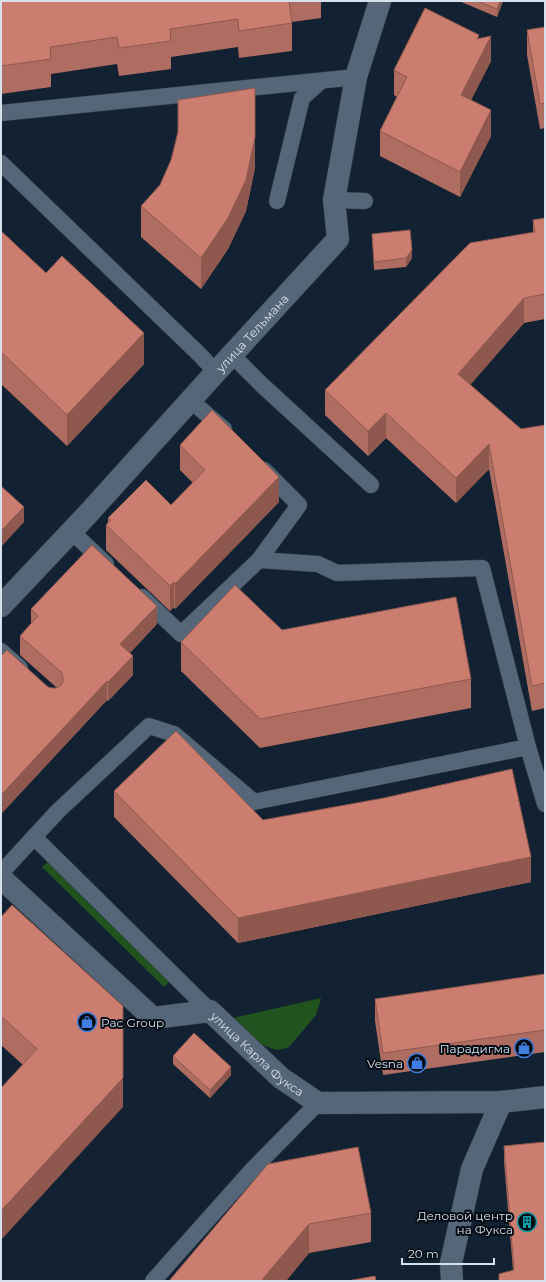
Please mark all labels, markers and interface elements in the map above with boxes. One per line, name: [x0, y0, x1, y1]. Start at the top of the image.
street label: улица Тельмана: [212, 291, 291, 376]
street label: улица Карла Фукса: [207, 1008, 307, 1099]
shop icon: Pac Group: [76, 1011, 98, 1033]
place label: Pac Group: [101, 1015, 164, 1030]
shop icon: Парадигма: [513, 1037, 535, 1059]
place label: Парадигма: [440, 1041, 510, 1056]
shop icon: Vesna: [406, 1052, 428, 1074]
place label: Vesna: [367, 1056, 403, 1071]
place label: Деловой центр на Фукса: [417, 1208, 513, 1237]
building icon: Деловой центр на Фукса: [516, 1211, 538, 1233]
scale bar: [402, 1240, 494, 1266]
text: 20 m: [408, 1246, 439, 1261]

